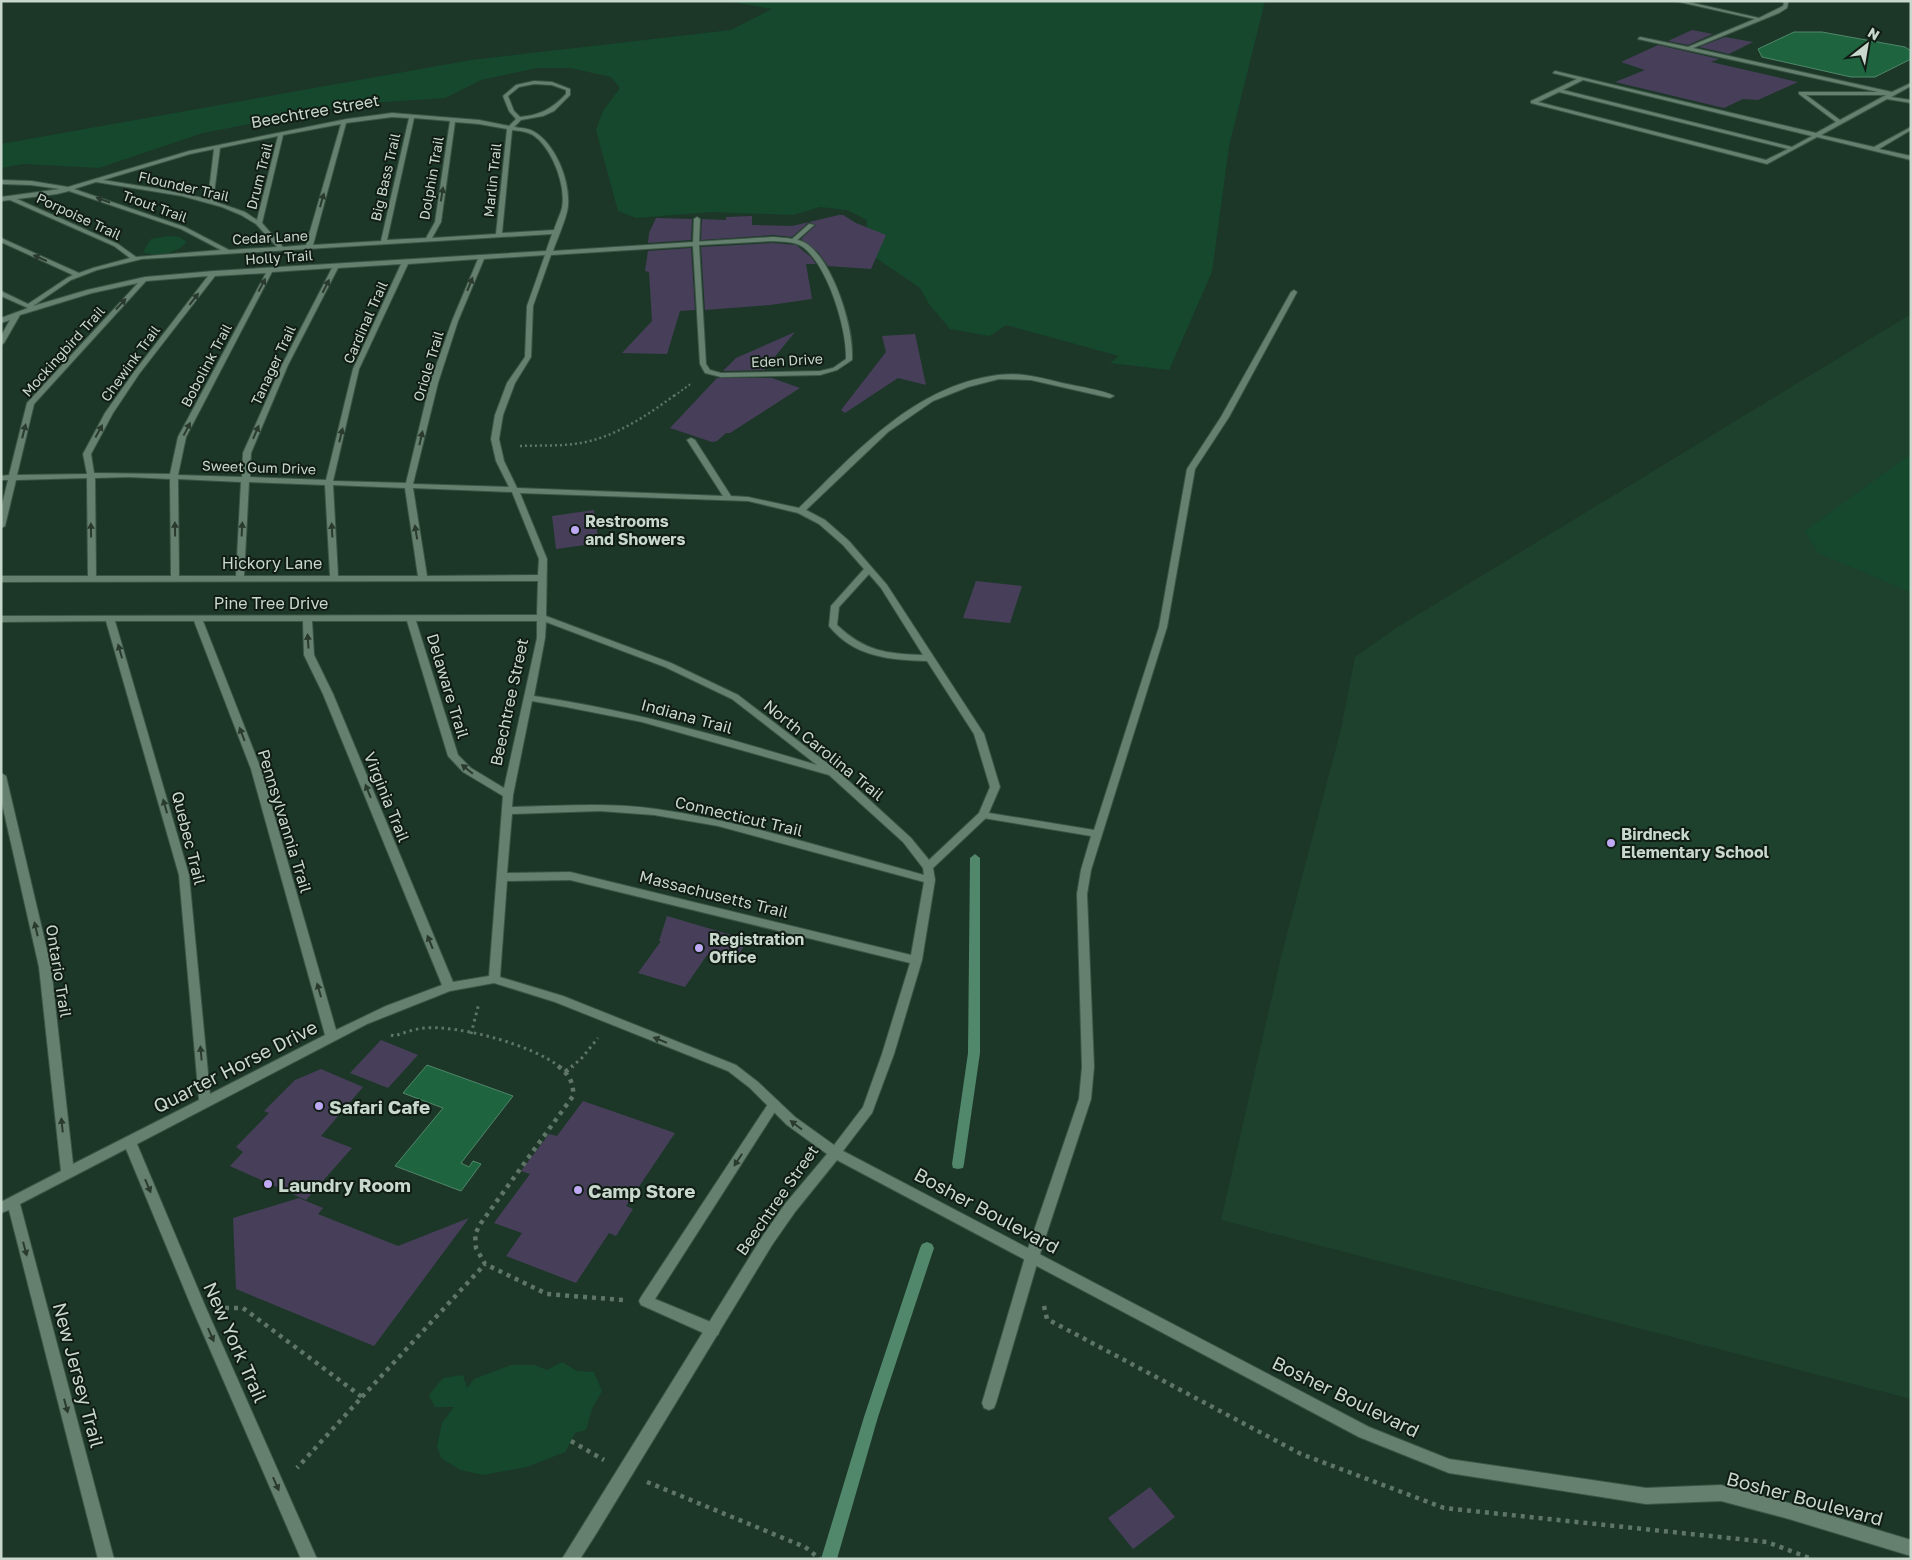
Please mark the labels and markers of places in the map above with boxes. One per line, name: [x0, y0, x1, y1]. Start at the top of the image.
place label: Restrooms and Showers: [585, 511, 686, 549]
marker: Restrooms and Showers: [569, 524, 581, 536]
place label: Birdneck Elementary School: [1621, 824, 1770, 862]
marker: Birdneck Elementary School: [1605, 837, 1617, 849]
place label: Registration Office: [709, 929, 804, 967]
marker: Registration Office: [693, 942, 705, 954]
place label: Safari Cafe: [329, 1095, 430, 1118]
marker: Safari Cafe: [313, 1100, 325, 1112]
place label: Laundry Room: [278, 1173, 411, 1196]
marker: Laundry Room: [262, 1178, 274, 1190]
place label: Camp Store: [588, 1179, 695, 1202]
marker: Camp Store: [572, 1184, 584, 1196]

